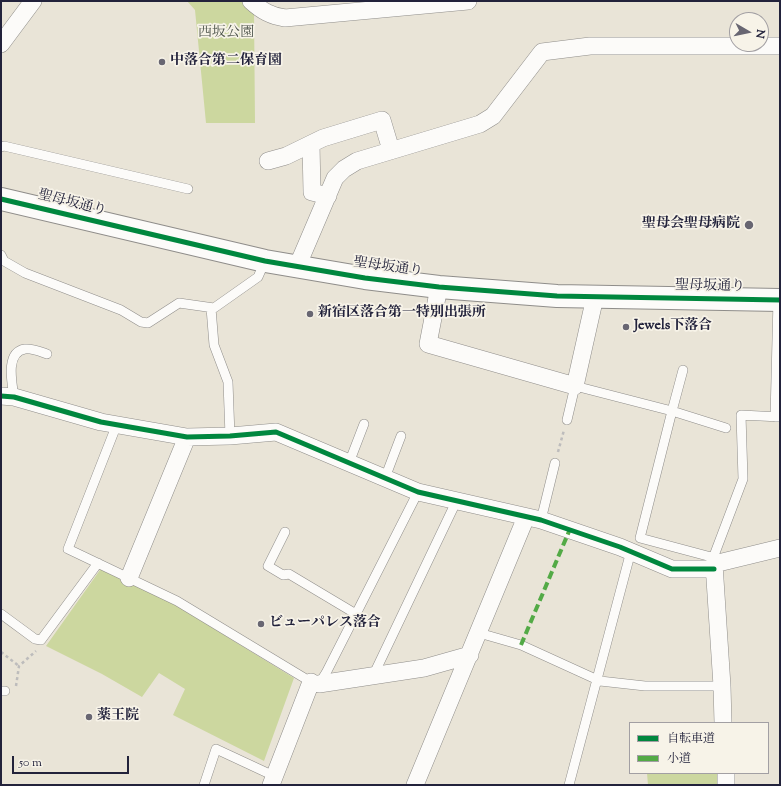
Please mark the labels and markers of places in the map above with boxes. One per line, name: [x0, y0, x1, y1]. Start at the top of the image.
place label: 中落合第二保育園: [170, 54, 282, 70]
marker: 中落合第二保育園: [157, 57, 167, 67]
place label: 聖母会聖母病院: [642, 217, 740, 233]
marker: 聖母会聖母病院: [743, 219, 755, 231]
place label: 新宿区落合第一特別出張所: [318, 306, 486, 322]
marker: 新宿区落合第一特別出張所: [305, 309, 315, 319]
place label: Jewels下落合: [634, 319, 712, 335]
marker: Jewels下落合: [621, 322, 631, 332]
place label: ビューパレス落合: [269, 616, 381, 632]
marker: ビューパレス落合: [256, 619, 266, 629]
place label: 薬王院: [97, 709, 139, 725]
marker: 薬王院: [84, 712, 94, 722]

